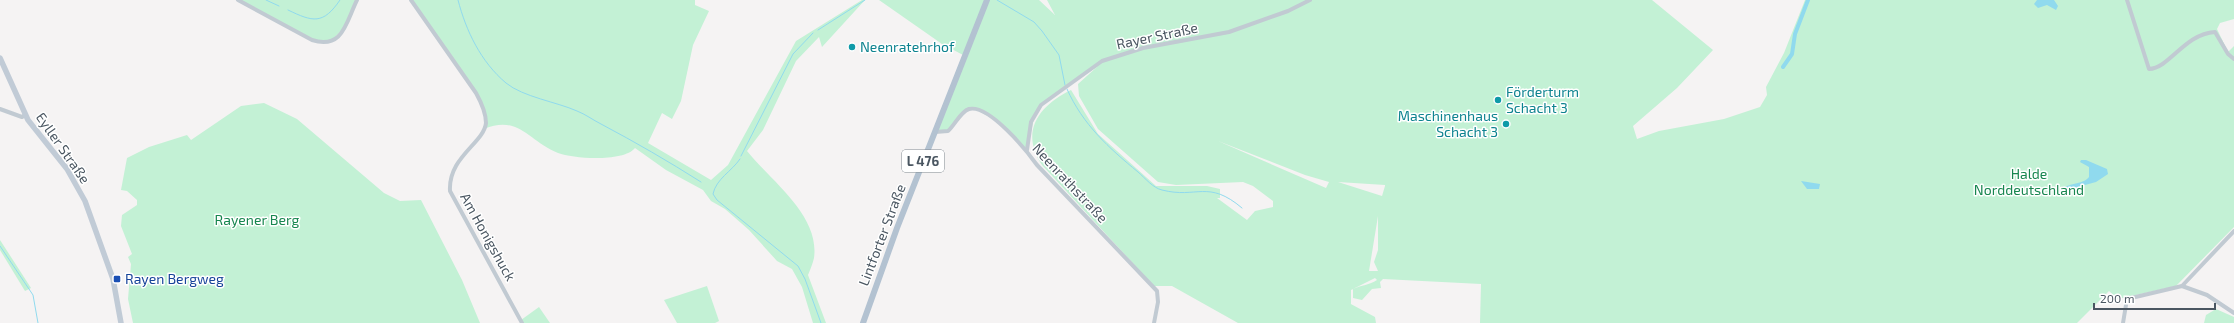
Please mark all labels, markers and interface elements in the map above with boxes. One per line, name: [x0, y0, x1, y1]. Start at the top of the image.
street label: Rayer Straße: [1115, 19, 1199, 52]
place label: Neenratehrhof: [860, 38, 955, 55]
marker: Neenratehrhof: [847, 42, 857, 52]
place label: Förderturm Schacht 3: [1506, 83, 1579, 116]
marker: Förderturm Schacht 3: [1493, 95, 1503, 105]
place label: Maschinenhaus Schacht 3: [1398, 107, 1498, 140]
street label: Eyller Straße: [33, 109, 94, 187]
marker: Maschinenhaus Schacht 3: [1501, 119, 1511, 129]
street label: Neenrathstraße: [1029, 139, 1112, 226]
road number: L 476: [902, 150, 944, 172]
park label: Halde Norddeutschland: [1974, 165, 2084, 198]
street label: Lintforter Straße: [854, 182, 909, 288]
street label: Am Honigshuck: [457, 190, 520, 284]
park label: Rayener Berg: [215, 211, 300, 228]
place label: Rayen Bergweg: [125, 270, 224, 287]
marker: Rayen Bergweg: [112, 274, 122, 284]
scale bar: [2094, 285, 2215, 311]
text: 200 m: [2100, 291, 2134, 305]

